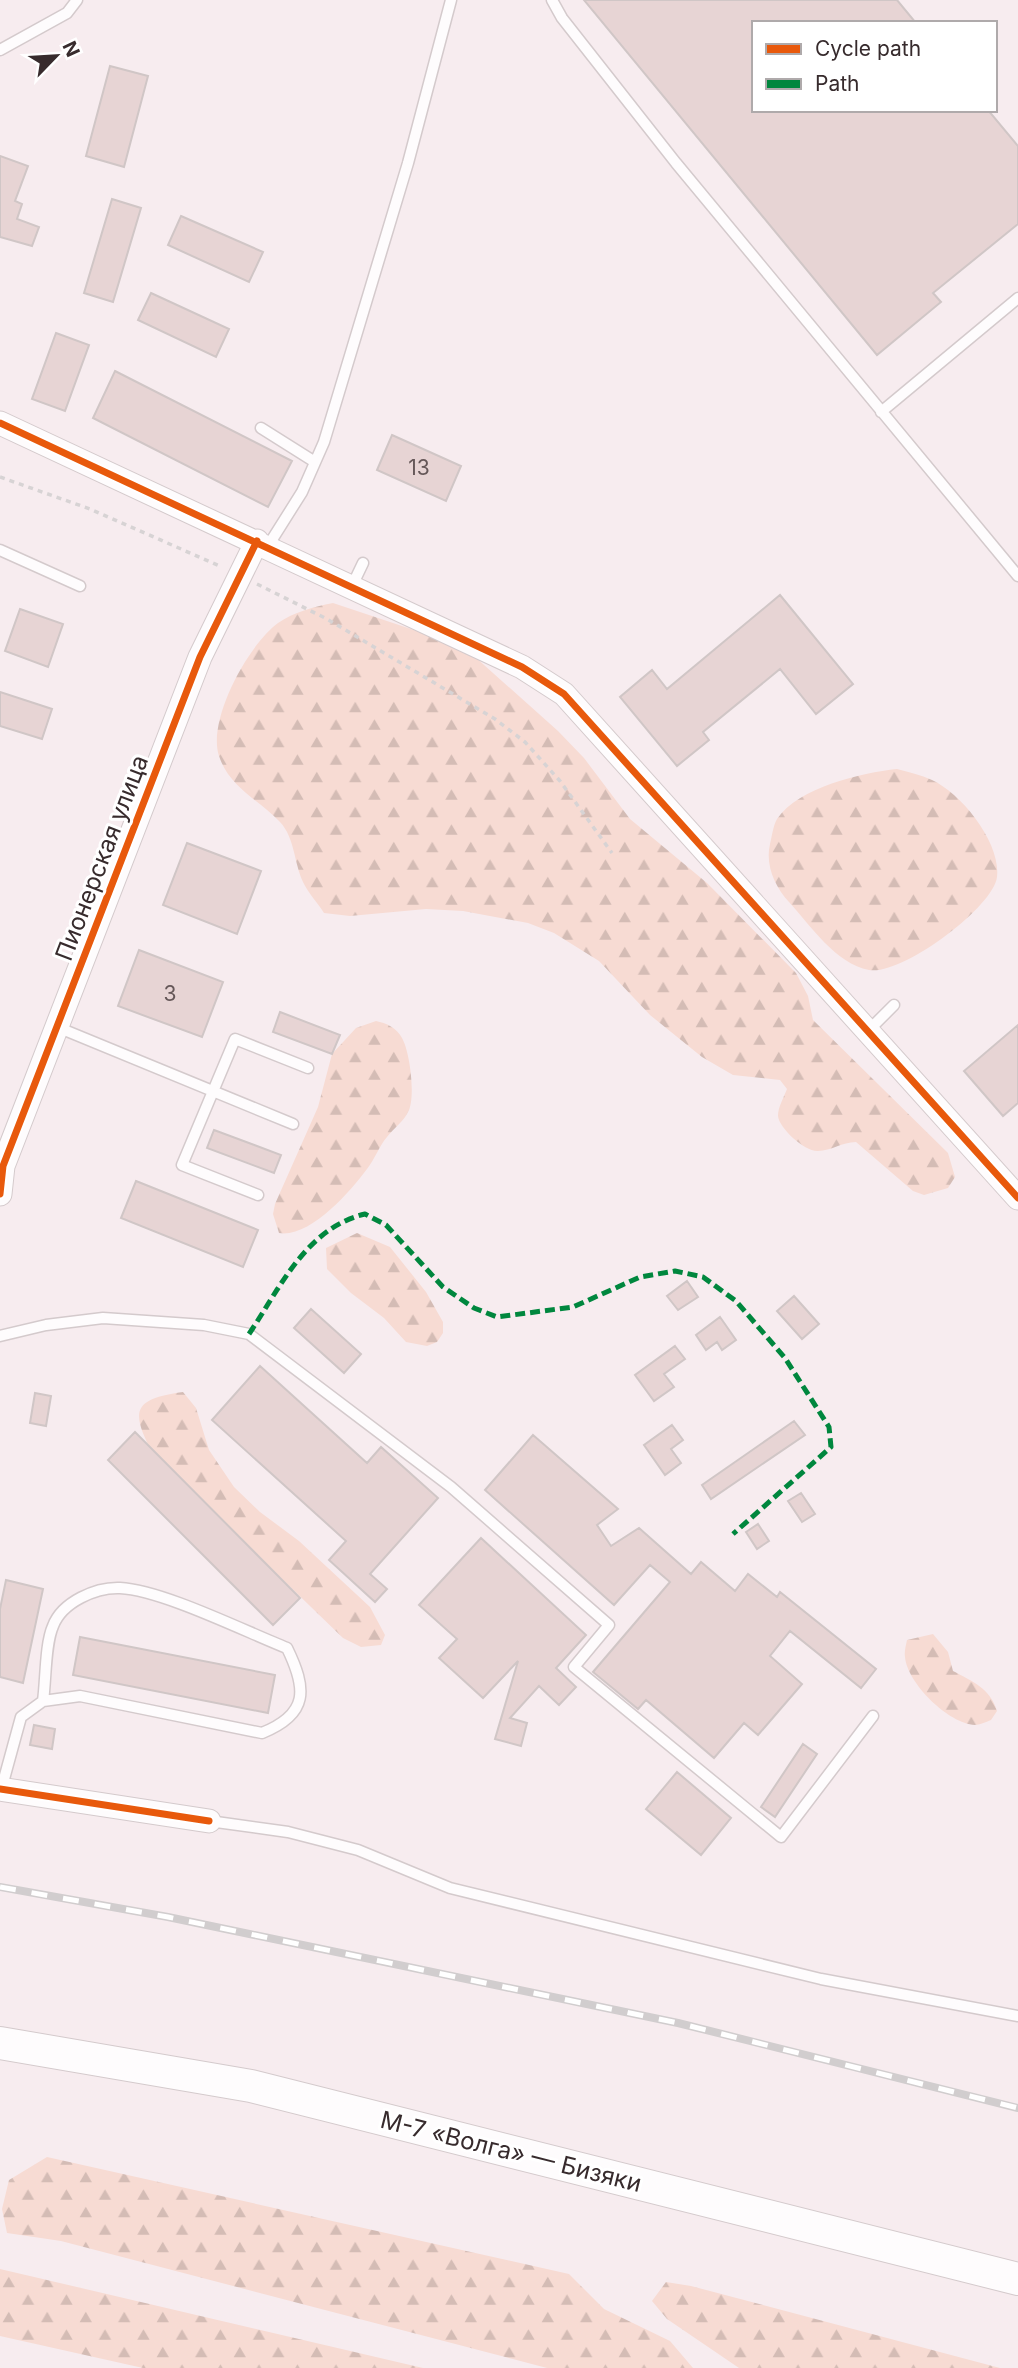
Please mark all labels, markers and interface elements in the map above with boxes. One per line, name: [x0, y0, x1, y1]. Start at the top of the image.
north arrow: [21, 21, 91, 91]
legend: [752, 21, 997, 112]
text: Cycle path: [815, 36, 921, 61]
text: N: [57, 38, 84, 60]
text: Path: [815, 71, 860, 96]
house number: 13: [408, 455, 430, 480]
street label: Пионерская улица: [49, 751, 154, 965]
house number: 3: [164, 981, 176, 1006]
street label: М-7 «Волга» — Бизяки: [378, 2105, 645, 2198]

